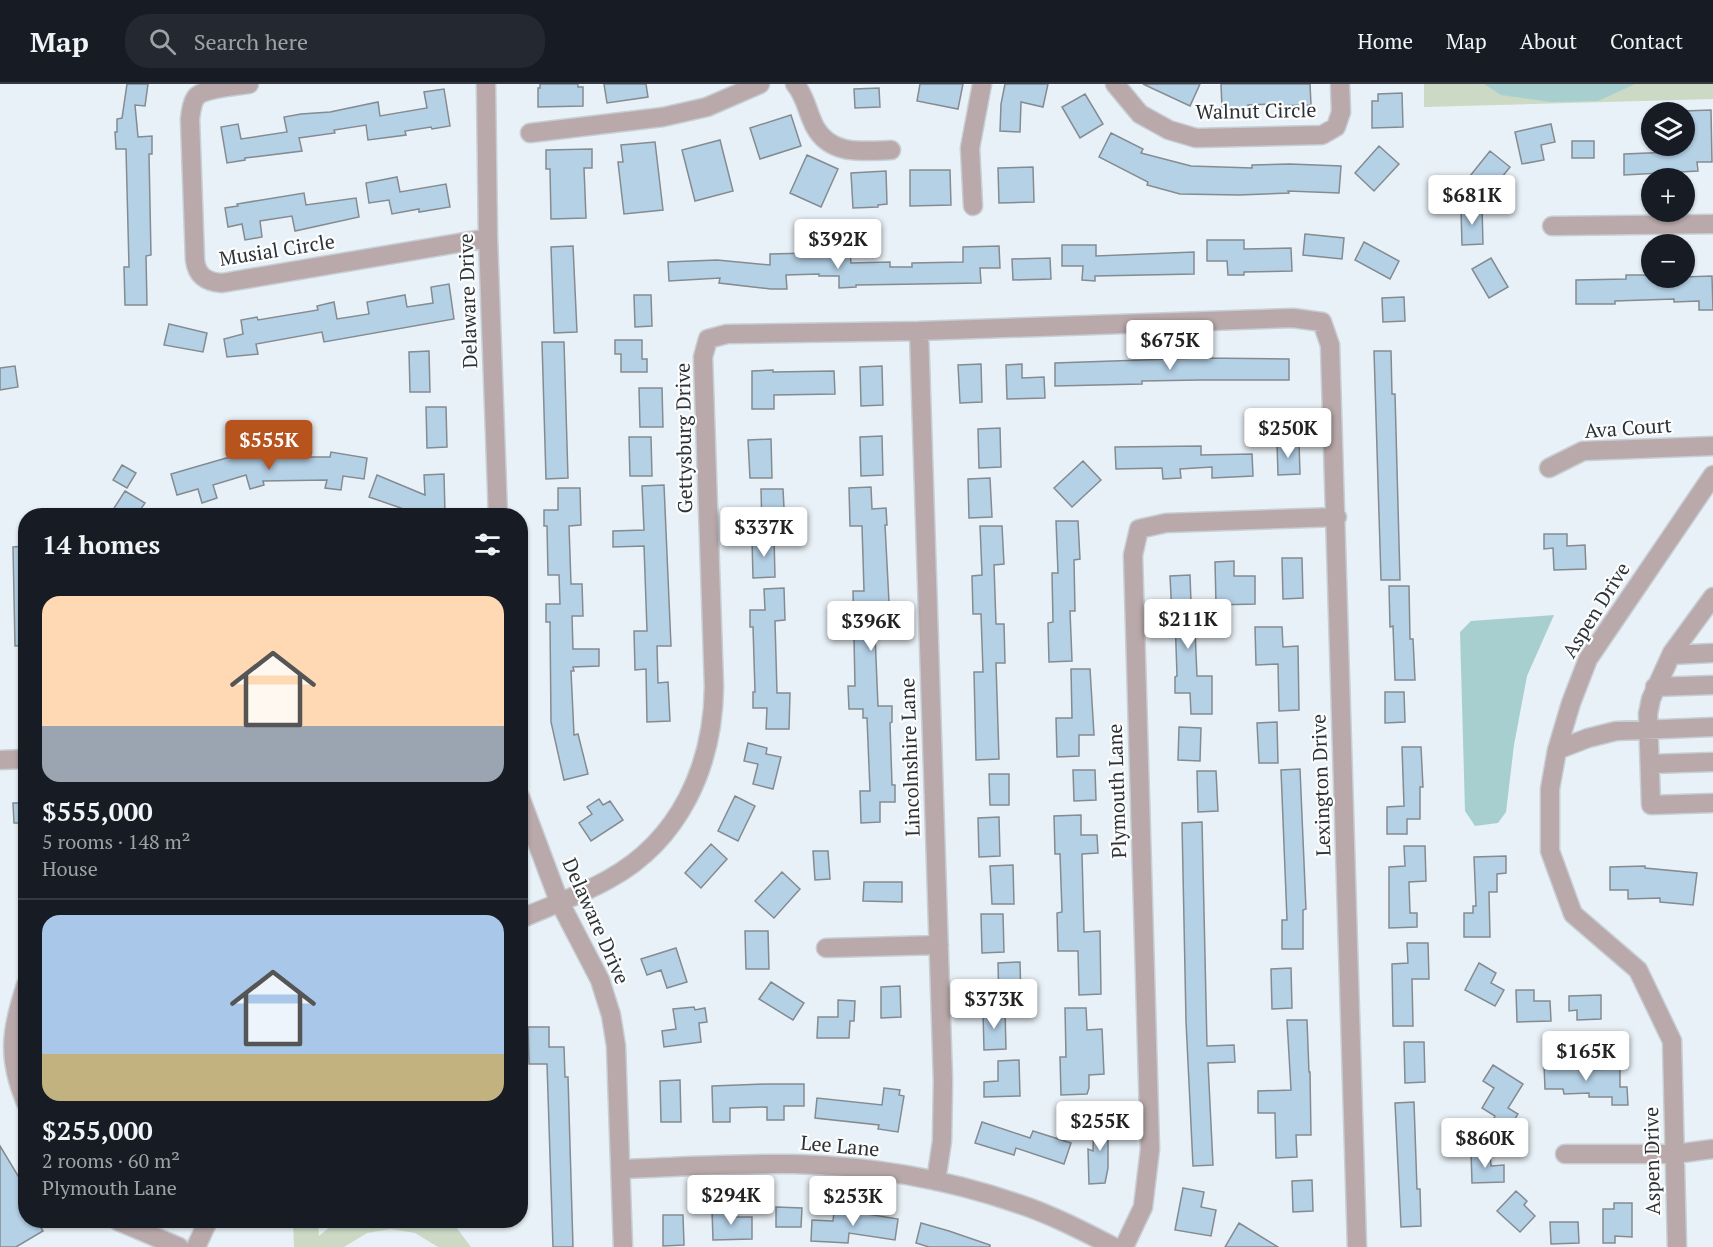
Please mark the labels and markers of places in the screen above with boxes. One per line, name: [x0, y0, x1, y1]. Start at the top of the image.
pin: $681K: [1430, 175, 1514, 226]
pin: $392K: [796, 219, 880, 270]
pin: $675K: [1128, 320, 1212, 371]
pin: $250K: [1246, 408, 1330, 459]
pin: $555K: [227, 420, 311, 471]
pin: $337K: [722, 507, 806, 558]
pin: $211K: [1146, 599, 1230, 650]
pin: $396K: [829, 601, 913, 652]
pin: $373K: [952, 979, 1036, 1030]
pin: $165K: [1544, 1031, 1628, 1082]
pin: $255K: [1058, 1101, 1142, 1152]
pin: $860K: [1443, 1118, 1527, 1169]
pin: $294K: [689, 1175, 773, 1226]
pin: $253K: [811, 1176, 895, 1227]

